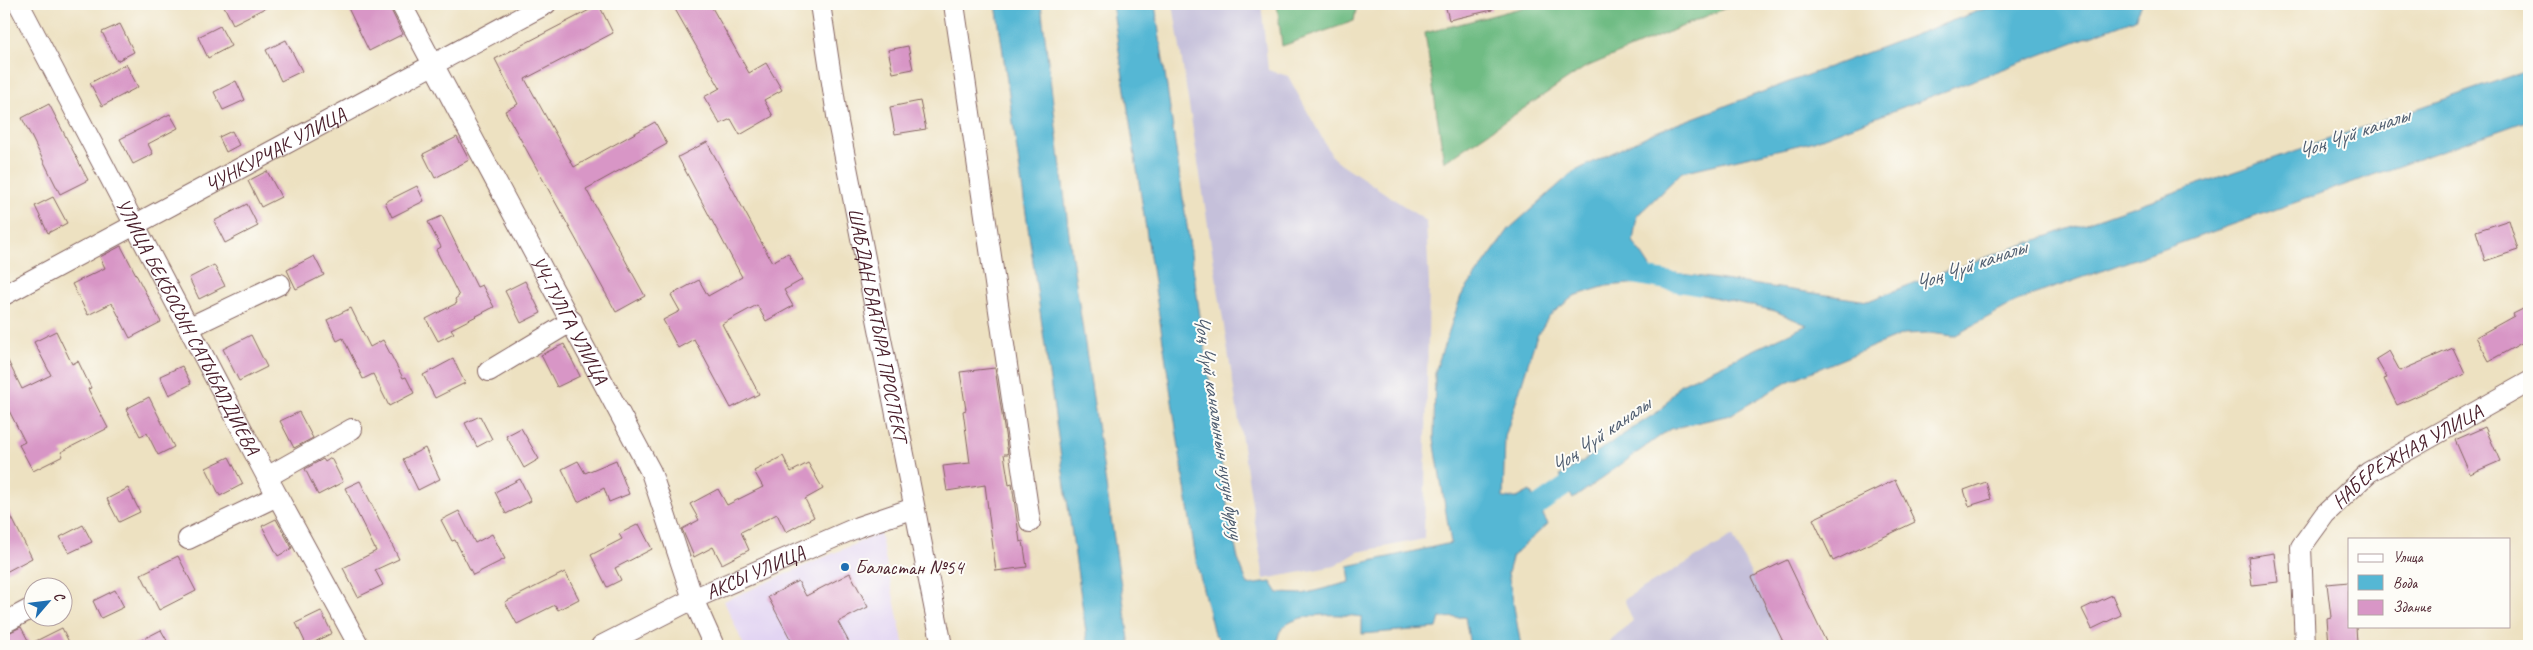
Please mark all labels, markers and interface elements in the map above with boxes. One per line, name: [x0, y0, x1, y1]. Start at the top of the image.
street label: ЧУНКУРЧАК УЛИЦА: [201, 101, 351, 198]
water label: Чоң Чүй каналы: [2294, 101, 2416, 164]
street label: УЛИЦА БЕКБОСЫН САТЫБАЛДИЕВА: [110, 194, 265, 460]
street label: ШАБДАН БААТЫРА ПРОСПЕКТ: [842, 206, 914, 447]
water label: Чоң Чүй каналы: [1911, 233, 2033, 296]
street label: УЧ-ТУЛГА УЛИЦА: [525, 252, 614, 389]
water label: Чоң Чүй каналынын нугун буруу: [1188, 312, 1250, 543]
water label: Чоң Чүй каналы: [1545, 389, 1658, 479]
street label: НАБЕРЕЖНАЯ УЛИЦА: [2327, 398, 2488, 514]
legend: [2348, 538, 2510, 628]
street label: АКСЫ УЛИЦА: [702, 539, 809, 605]
text: Улица: [2393, 548, 2424, 567]
place label: Баластан №54: [855, 555, 966, 580]
marker: Баластан №54: [839, 561, 851, 573]
text: Вода: [2393, 574, 2418, 593]
north arrow: [22, 578, 72, 628]
text: С: [50, 589, 69, 605]
text: Здание: [2393, 598, 2432, 617]

